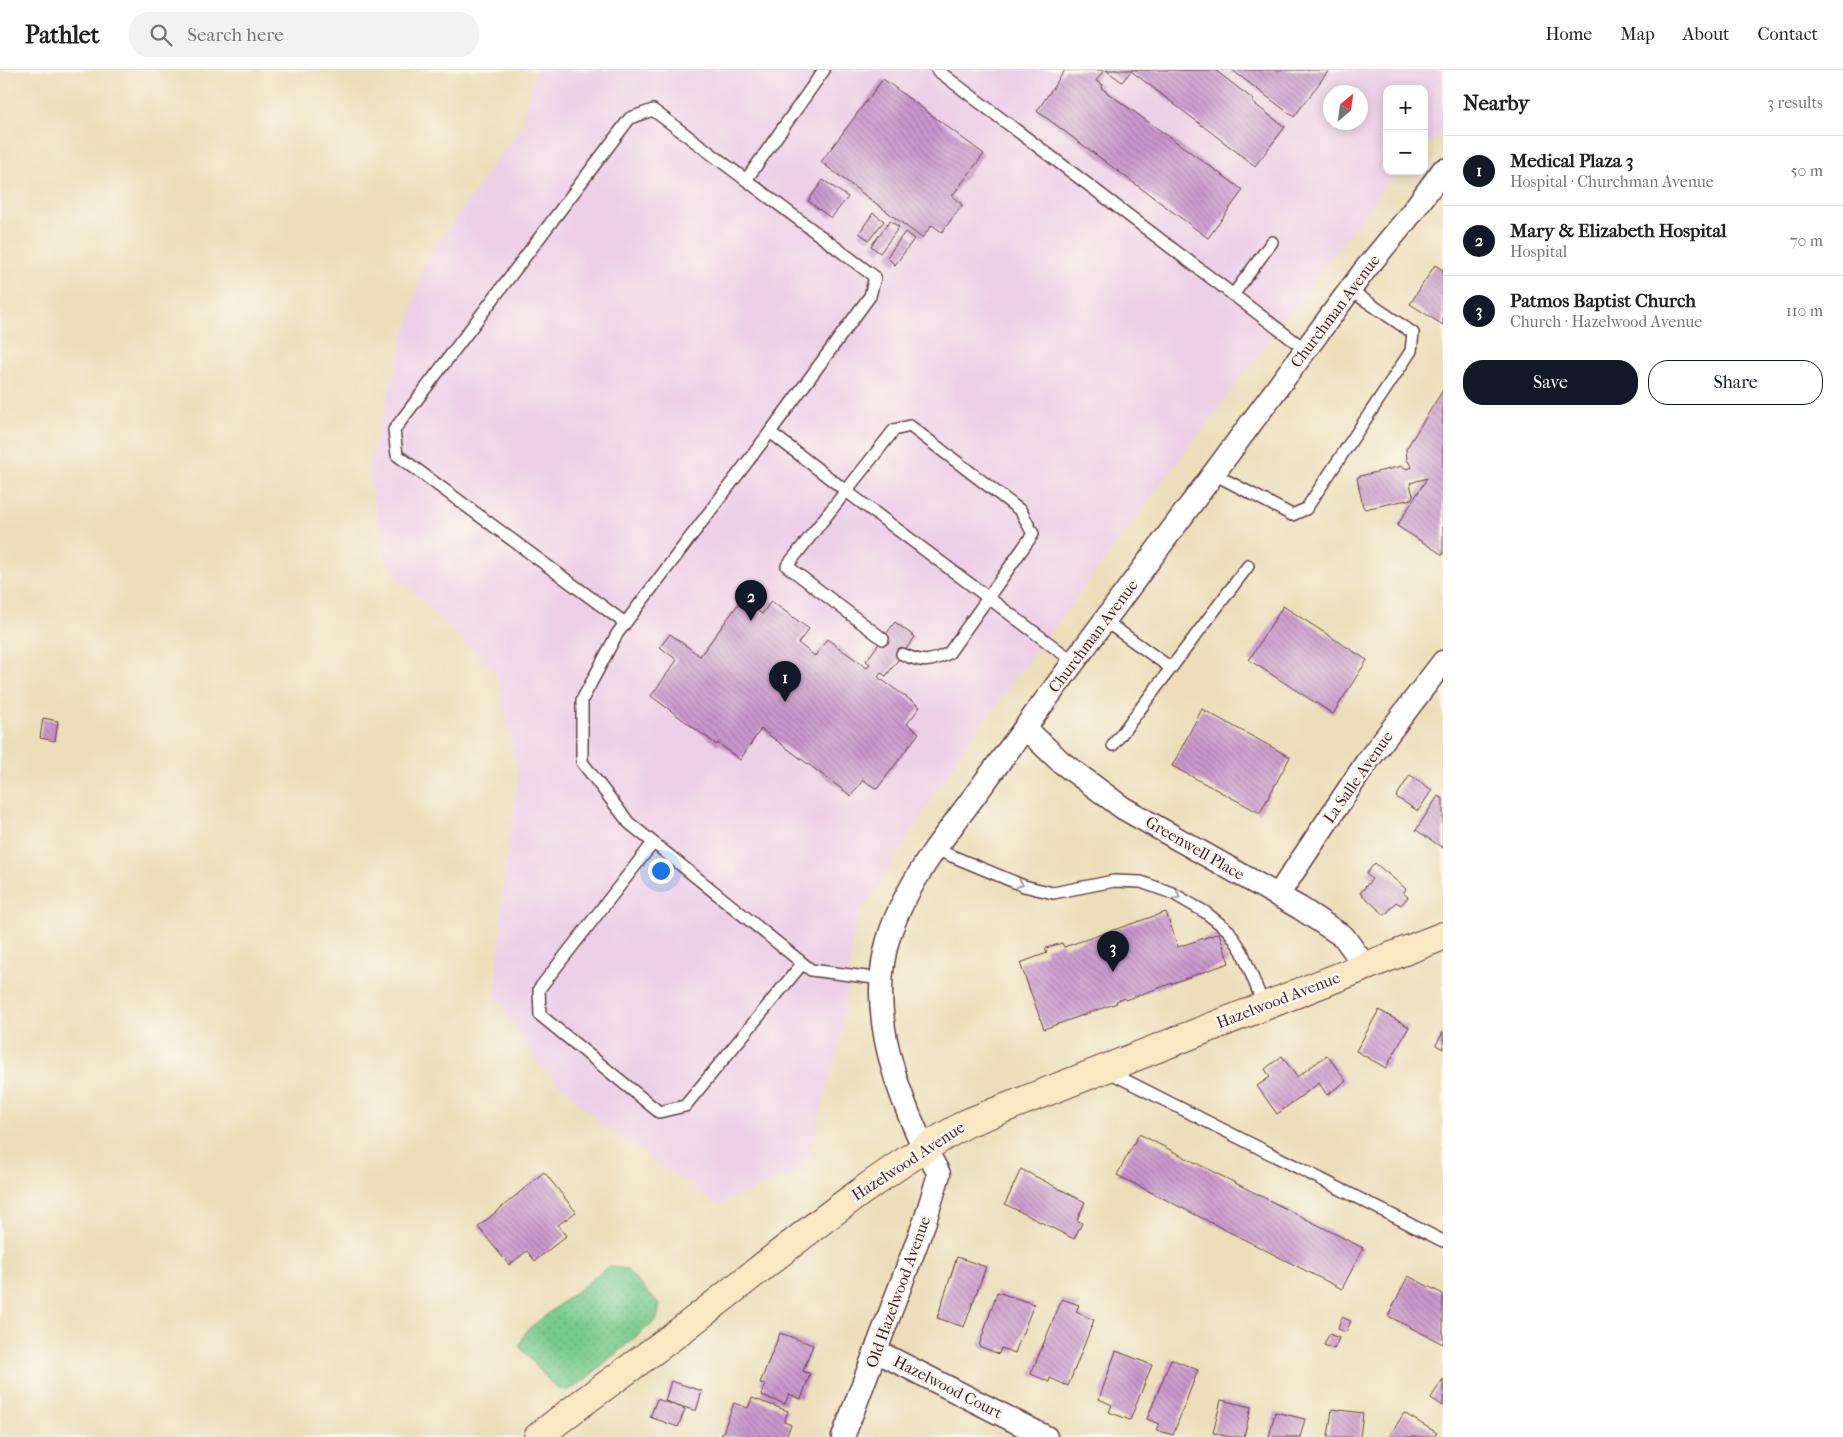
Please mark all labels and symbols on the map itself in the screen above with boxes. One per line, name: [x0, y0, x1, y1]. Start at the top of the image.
north arrow: [1323, 85, 1368, 130]
street label: Churchman Avenue: [1286, 251, 1384, 371]
street label: Churchman Avenue: [1044, 576, 1142, 696]
pin: 2: [735, 580, 767, 621]
pin: 1: [769, 661, 801, 702]
street label: La Salle Avenue: [1319, 727, 1397, 827]
street label: Greenwell Place: [1142, 812, 1248, 884]
your location: [648, 858, 674, 884]
one-way arrow: [1015, 878, 1024, 888]
one-way arrow: [1172, 890, 1181, 900]
pin: 3: [1097, 931, 1129, 972]
street label: Hazelwood Avenue: [1214, 968, 1343, 1032]
street label: Hazelwood Avenue: [848, 1117, 968, 1205]
street label: Old Hazelwood Avenue: [862, 1214, 934, 1370]
street label: Hazelwood Court: [890, 1351, 1006, 1423]

